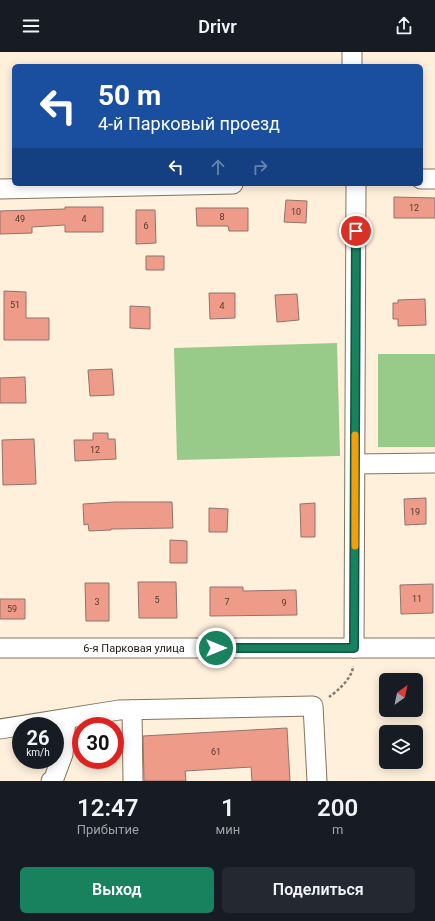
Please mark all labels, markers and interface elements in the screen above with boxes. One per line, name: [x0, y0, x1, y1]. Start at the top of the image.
icon: menu: [20, 15, 42, 37]
icon: share: [393, 15, 415, 37]
text: Drivr: [198, 16, 237, 37]
text: 50 m: [98, 79, 161, 112]
icon: left: [32, 80, 84, 132]
text: 4-й Парковый проезд: [98, 113, 280, 134]
icon: left: [165, 156, 187, 178]
icon: ahead: [207, 156, 229, 178]
icon: right: [249, 156, 271, 178]
house number: 12: [409, 203, 419, 213]
house number: 10: [291, 207, 301, 217]
house number: 8: [219, 212, 225, 222]
house number: 49: [15, 214, 25, 224]
house number: 4: [81, 214, 87, 224]
pin: [339, 214, 373, 248]
icon: arrive: [345, 220, 367, 242]
house number: 6: [143, 221, 149, 231]
house number: 51: [10, 300, 20, 310]
house number: 4: [219, 301, 225, 311]
house number: 12: [90, 445, 100, 455]
house number: 19: [410, 507, 420, 517]
house number: 11: [412, 594, 422, 604]
house number: 5: [154, 595, 160, 605]
house number: 3: [94, 597, 100, 607]
house number: 7: [224, 597, 230, 607]
house number: 9: [281, 598, 287, 608]
house number: 59: [7, 604, 17, 614]
position arrow: [195, 627, 237, 669]
street label: 6-я Парковая улица: [83, 642, 185, 655]
north arrow: [379, 673, 423, 717]
map controls: [379, 673, 423, 769]
speed limit sign: 30: [72, 717, 124, 769]
button: layers: [379, 725, 423, 769]
text: 26: [27, 726, 49, 750]
text: km/h: [26, 747, 50, 758]
house number: 61: [211, 747, 221, 757]
text: 12:47: [77, 794, 139, 822]
text: 1: [221, 794, 235, 822]
text: 200: [317, 794, 358, 822]
text: Прибытие: [77, 822, 139, 837]
text: мин: [216, 822, 240, 837]
text: m: [332, 822, 343, 837]
button: Выход: [20, 867, 214, 913]
button: Поделиться: [222, 867, 415, 913]

